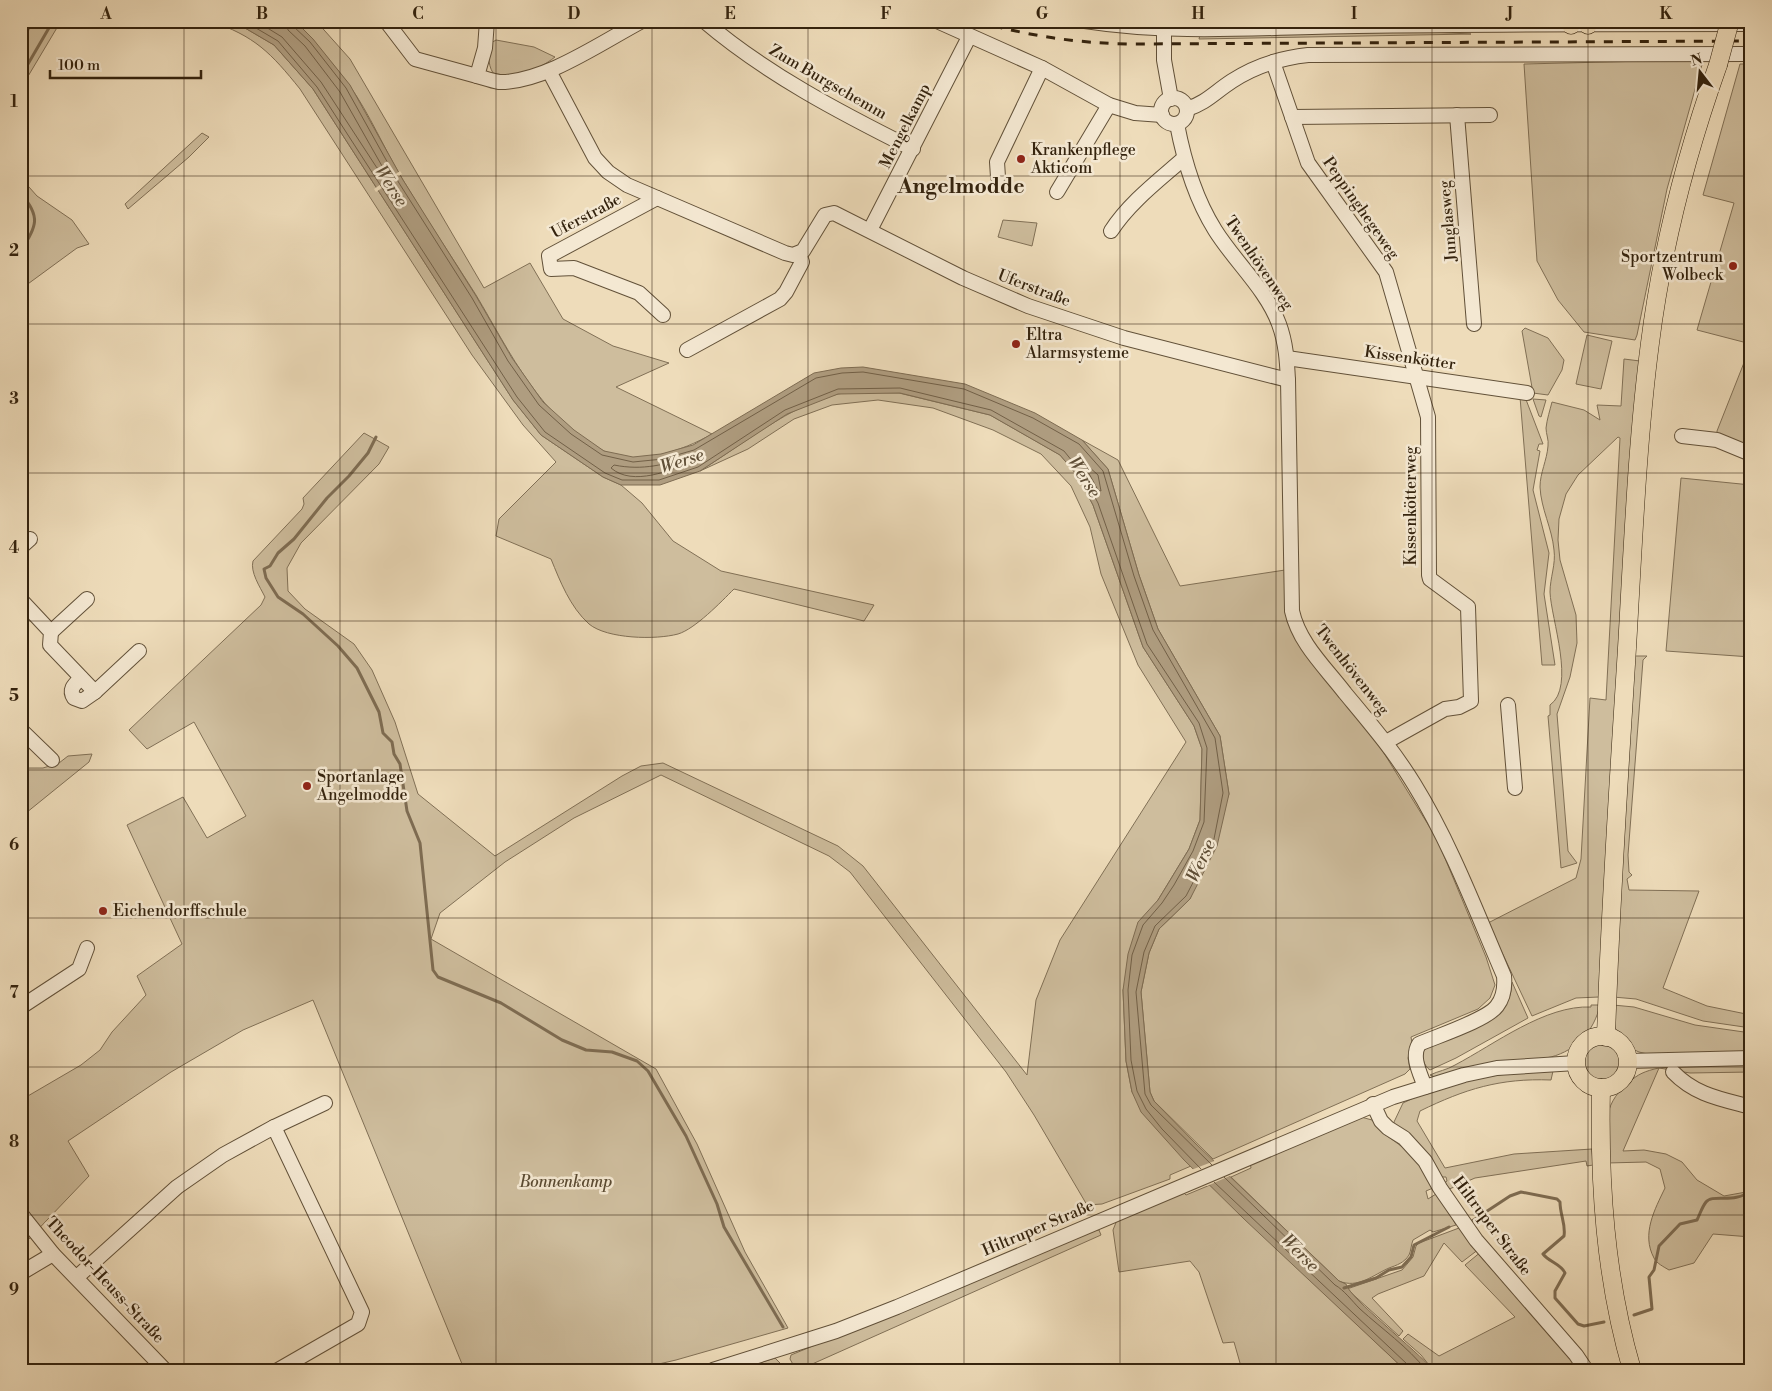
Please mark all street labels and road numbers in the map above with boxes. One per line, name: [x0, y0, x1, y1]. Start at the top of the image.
street label: Zum Burgschemm: [765, 40, 891, 124]
street label: Mengelkamp: [875, 80, 935, 172]
street label: Peppinghegeweg: [1318, 153, 1404, 264]
street label: Junglasweg: [1434, 179, 1462, 263]
street label: Uferstraße: [547, 189, 625, 243]
street label: Twenhövenweg: [1220, 212, 1298, 314]
street label: Uferstraße: [995, 265, 1073, 311]
street label: Kissenkötter: [1363, 342, 1457, 374]
street label: Kissenkötterweg: [1401, 445, 1421, 566]
street label: Twenhövenweg: [1310, 621, 1394, 720]
street label: Hiltruper Straße: [1448, 1172, 1536, 1280]
street label: Hiltruper Straße: [979, 1195, 1097, 1261]
street label: Theodor-Heuss-Straße: [41, 1213, 169, 1347]

